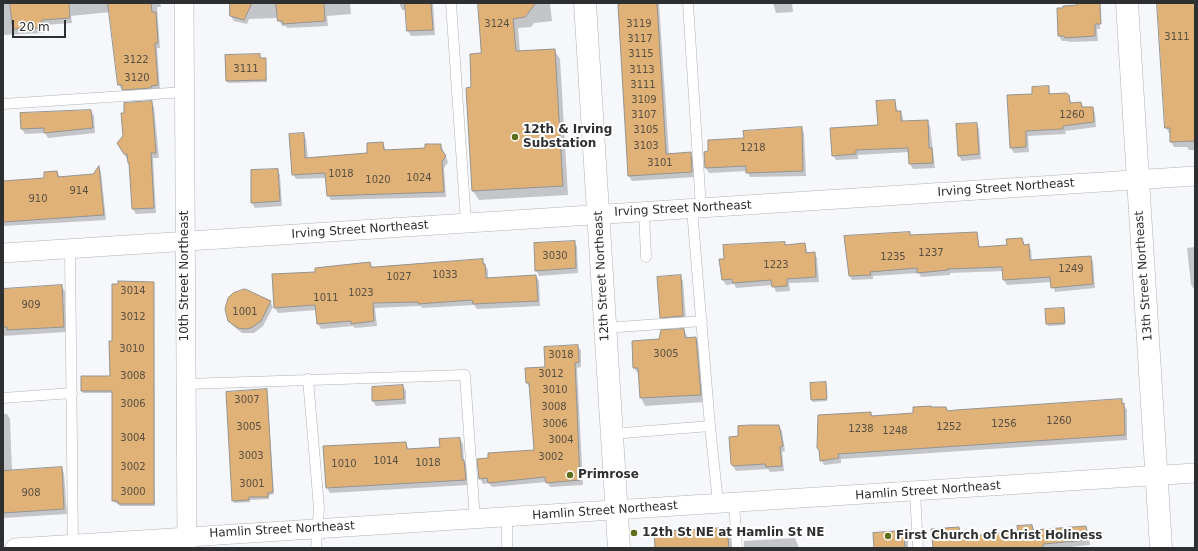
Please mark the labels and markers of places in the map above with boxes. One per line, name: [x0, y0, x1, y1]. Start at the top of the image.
place label: 12th & Irving Substation: [523, 123, 612, 151]
marker: 12th & Irving Substation: [510, 132, 520, 142]
place label: Primrose: [578, 468, 639, 482]
marker: Primrose: [565, 470, 575, 480]
place label: 12th St NE at Hamlin St NE: [642, 526, 825, 540]
marker: 12th St NE at Hamlin St NE: [629, 528, 639, 538]
place label: First Church of Christ Holiness: [896, 529, 1102, 543]
marker: First Church of Christ Holiness: [883, 531, 893, 541]

